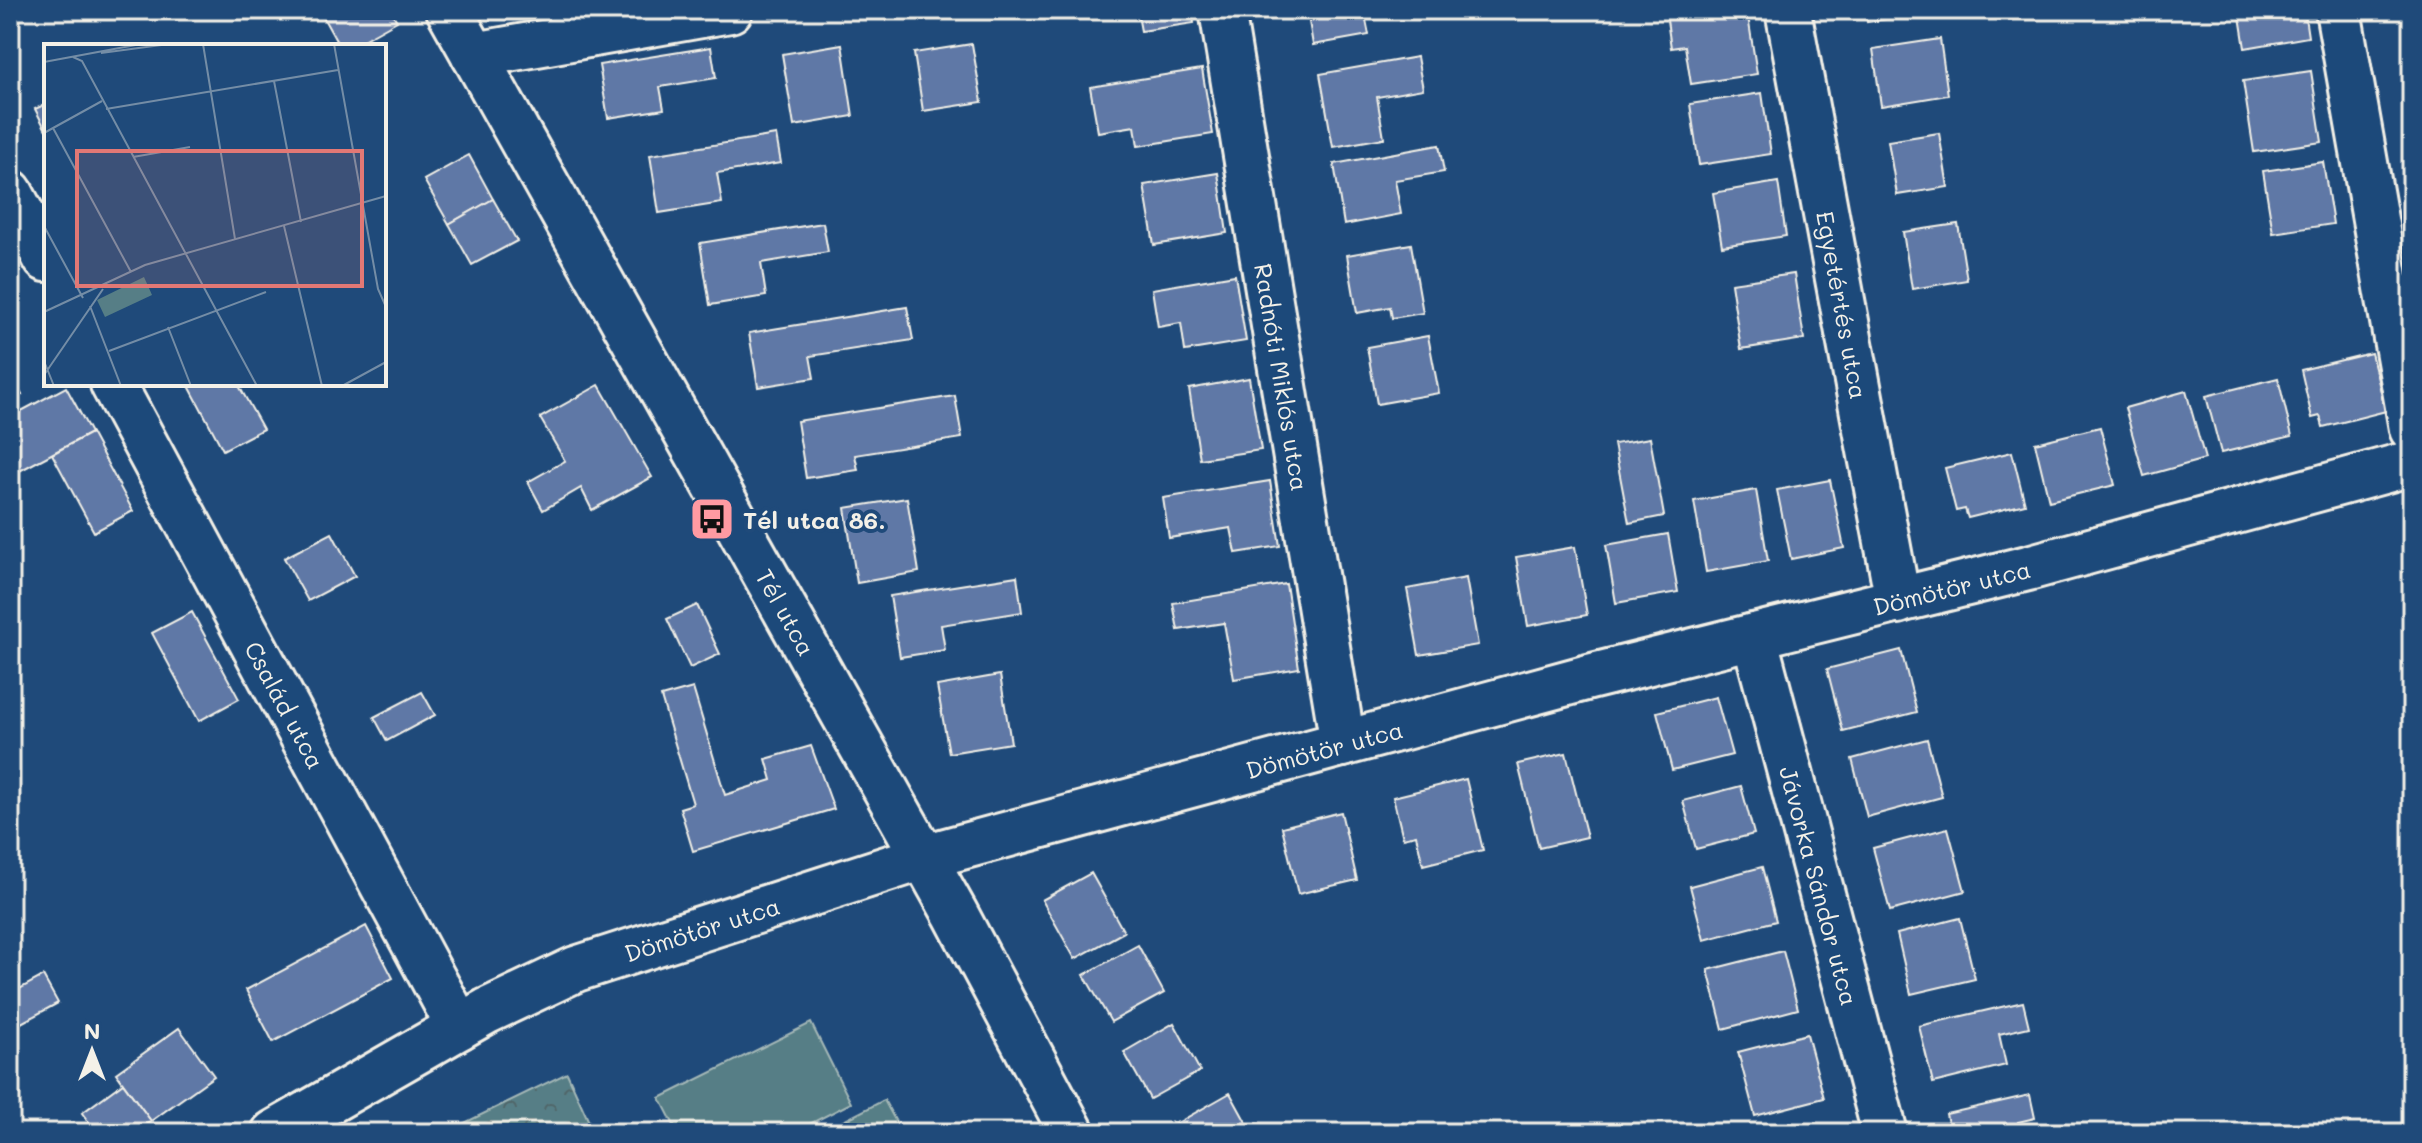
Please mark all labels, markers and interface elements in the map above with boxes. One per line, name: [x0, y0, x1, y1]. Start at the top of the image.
inset map: [44, 44, 386, 386]
street label: Egyetértés utca: [1810, 208, 1876, 401]
street label: Radnóti Miklós utca: [1248, 261, 1317, 493]
bus stop icon: Tél utca 86.: [688, 495, 736, 543]
place label: Tél utca 86.: [743, 504, 886, 535]
street label: Dömötör utca: [1870, 552, 2034, 621]
street label: Tél utca: [750, 563, 823, 661]
street label: Család utca: [239, 635, 332, 774]
street label: Dömötör utca: [1242, 713, 1406, 785]
street label: Jávorka Sándor utca: [1773, 762, 1866, 1009]
street label: Dömötör utca: [620, 889, 783, 968]
north arrow: [52, 1011, 132, 1091]
text: N: [84, 1016, 100, 1045]

